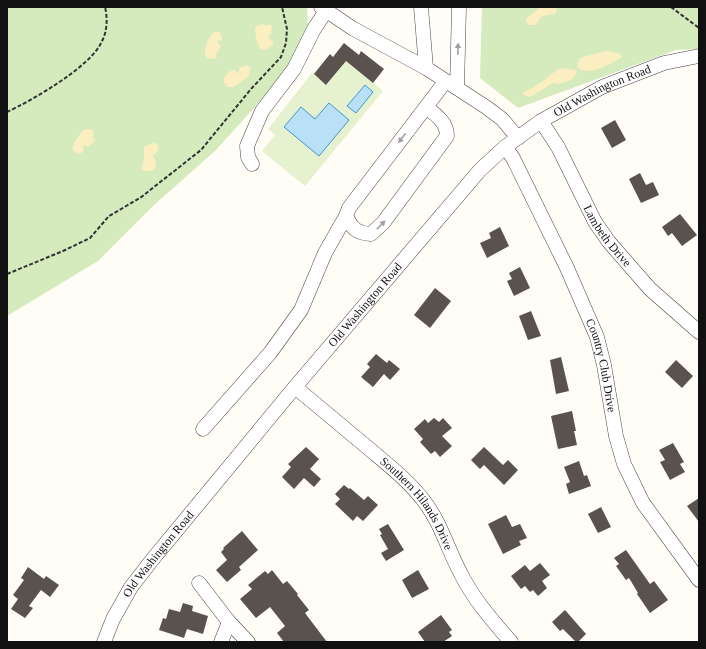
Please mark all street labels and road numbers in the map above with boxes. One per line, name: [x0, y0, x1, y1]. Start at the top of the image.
street label: Old Washington Road: [551, 62, 653, 120]
street label: Lambeth Drive: [581, 203, 634, 270]
street label: Old Washington Road: [325, 260, 405, 350]
street label: Country Club Drive: [583, 316, 619, 413]
street label: Southern Hilands Drive: [377, 454, 456, 552]
street label: Old Washington Road: [120, 508, 197, 600]

